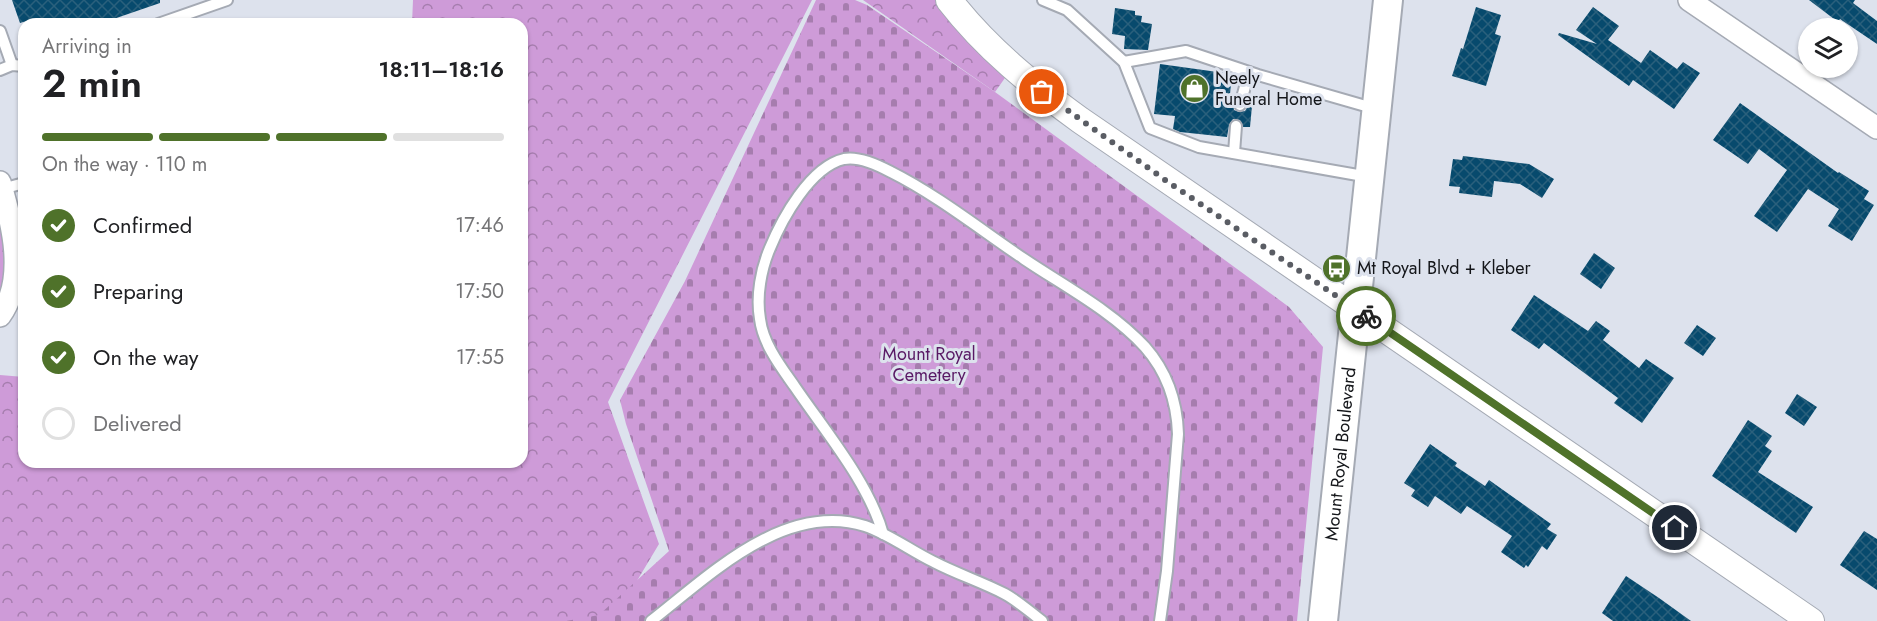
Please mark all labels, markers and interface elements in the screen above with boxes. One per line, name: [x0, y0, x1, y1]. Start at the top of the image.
map controls: [1798, 18, 1858, 78]
button: layers: [1798, 18, 1858, 78]
text: Arriving in: [42, 32, 132, 61]
text: 18:11–18:16: [379, 53, 504, 85]
text: 2 min: [42, 55, 142, 112]
place label: Neely Funeral Home: [1215, 65, 1322, 112]
pin: [1016, 66, 1067, 117]
shop icon: Neely Funeral Home: [1178, 72, 1210, 104]
icon: bag: [1025, 75, 1058, 108]
text: On the way · 110 m: [42, 150, 207, 179]
icon: check: [42, 209, 75, 242]
text: Confirmed: [93, 209, 192, 241]
text: 17:46: [455, 211, 504, 240]
bus stop icon: Mt Royal Blvd + Kleber: [1320, 252, 1352, 284]
place label: Mt Royal Blvd + Kleber: [1357, 255, 1531, 281]
icon: check: [42, 275, 75, 308]
text: Preparing: [93, 275, 184, 307]
text: 17:50: [455, 277, 504, 306]
courier: [1336, 286, 1396, 346]
icon: bike: [1350, 300, 1383, 333]
icon: check: [42, 341, 75, 374]
text: On the way: [93, 341, 198, 373]
park label: Mount Royal Cemetery: [882, 341, 976, 388]
text: 17:55: [456, 343, 504, 372]
street label: Mount Royal Boulevard: [1318, 366, 1362, 542]
text: Delivered: [93, 407, 182, 439]
pin: [1649, 502, 1700, 553]
icon: home: [1658, 511, 1691, 544]

